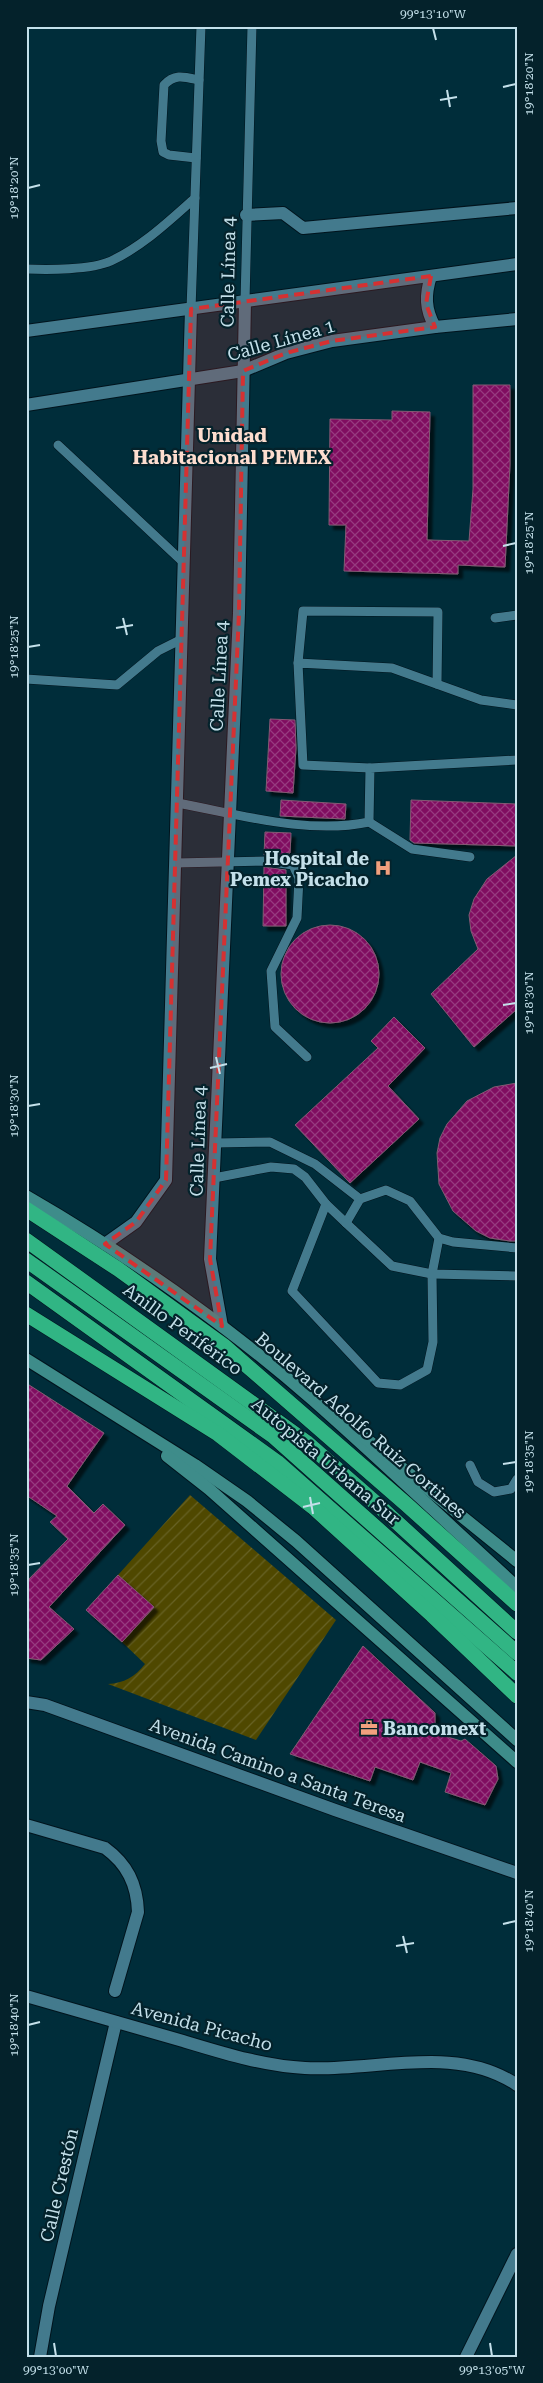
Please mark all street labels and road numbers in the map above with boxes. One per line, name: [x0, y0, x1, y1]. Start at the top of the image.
street label: Calle Línea 4: [217, 216, 239, 328]
street label: Calle Línea 1: [225, 315, 337, 365]
street label: Calle Línea 4: [206, 620, 232, 732]
street label: Calle Línea 4: [186, 1085, 210, 1197]
street label: Anillo Periférico: [119, 1279, 247, 1379]
street label: Boulevard Adolfo Ruiz Cortines: [251, 1328, 471, 1522]
street label: Autopista Urbana Sur: [248, 1393, 404, 1529]
street label: Avenida Camino a Santa Teresa: [147, 1714, 409, 1826]
street label: Avenida Picacho: [129, 1997, 275, 2055]
street label: Calle Crestón: [36, 2126, 82, 2244]

